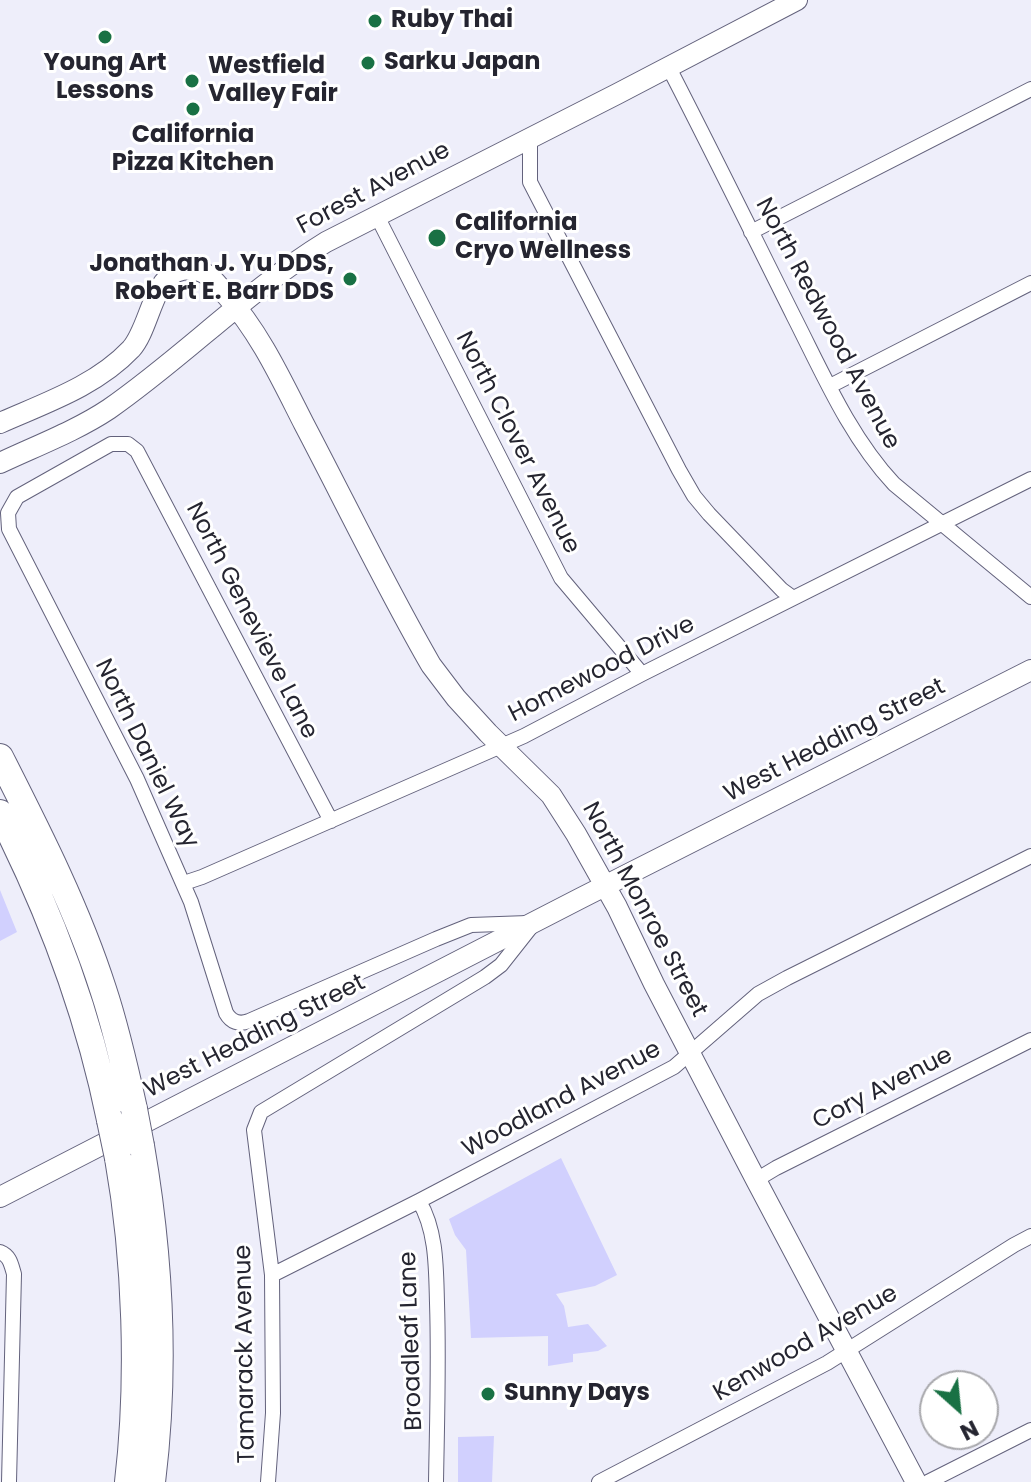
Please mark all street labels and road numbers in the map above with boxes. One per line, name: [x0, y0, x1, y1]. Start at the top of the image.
street label: Forest Avenue: [293, 137, 455, 241]
street label: North Redwood Avenue: [748, 193, 906, 455]
street label: North Clover Avenue: [448, 327, 586, 559]
street label: North Genevieve Lane: [179, 498, 323, 744]
street label: Homewood Drive: [504, 611, 700, 729]
street label: North Daniel Way: [88, 655, 204, 853]
street label: West Hedding Street: [720, 673, 950, 809]
street label: North Monroe Street: [575, 798, 713, 1022]
street label: West Hedding Street: [140, 969, 370, 1105]
street label: Woodland Avenue: [458, 1036, 666, 1164]
street label: Cory Avenue: [808, 1041, 958, 1137]
street label: Tamarack Avenue: [230, 1244, 262, 1464]
street label: Broadleaf Lane: [394, 1251, 430, 1431]
street label: Kenwood Avenue: [709, 1280, 903, 1408]

